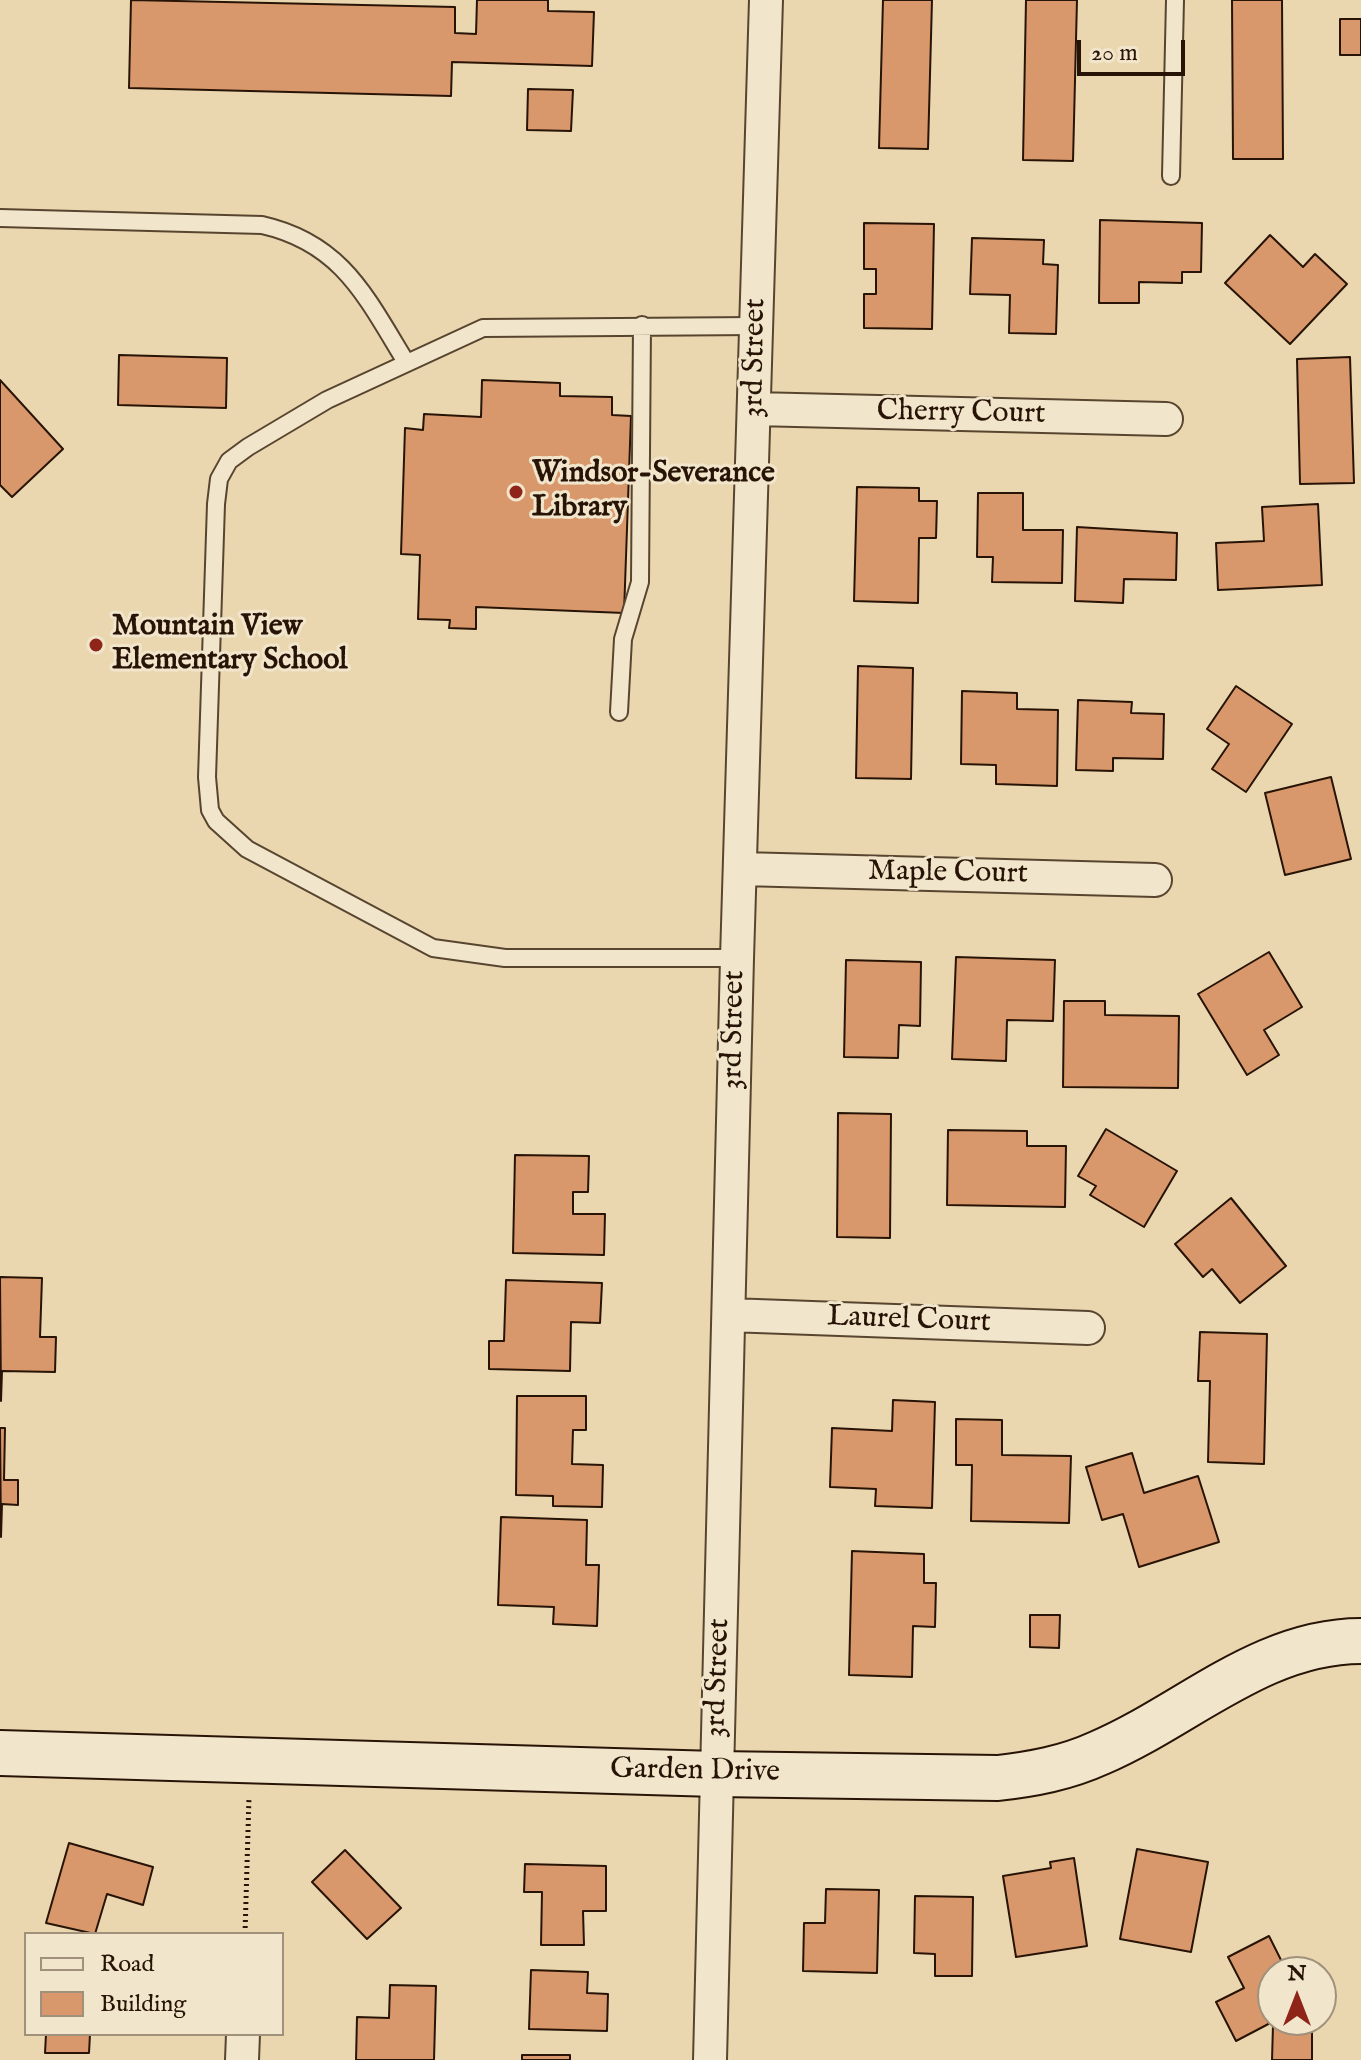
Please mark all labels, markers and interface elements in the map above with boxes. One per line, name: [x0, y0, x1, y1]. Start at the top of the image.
scale bar: [1081, 24, 1189, 74]
text: 20 m: [1091, 38, 1138, 69]
street label: 3rd Street: [737, 298, 775, 418]
street label: Cherry Court: [876, 395, 1046, 433]
place label: Windsor-Severance Library: [532, 457, 775, 528]
marker: Windsor-Severance Library: [507, 483, 525, 501]
place label: Mountain View Elementary School: [112, 610, 348, 680]
marker: Mountain View Elementary School: [87, 636, 105, 654]
street label: Maple Court: [868, 855, 1028, 893]
street label: 3rd Street: [716, 970, 754, 1090]
street label: Laurel Court: [827, 1300, 991, 1342]
street label: 3rd Street: [699, 1618, 739, 1738]
street label: Garden Drive: [610, 1753, 780, 1791]
legend: [24, 1932, 284, 2036]
text: Road: [100, 1949, 154, 1980]
north arrow: [1257, 1956, 1337, 2036]
text: N: [1287, 1960, 1307, 1988]
text: Building: [100, 1989, 186, 2020]

